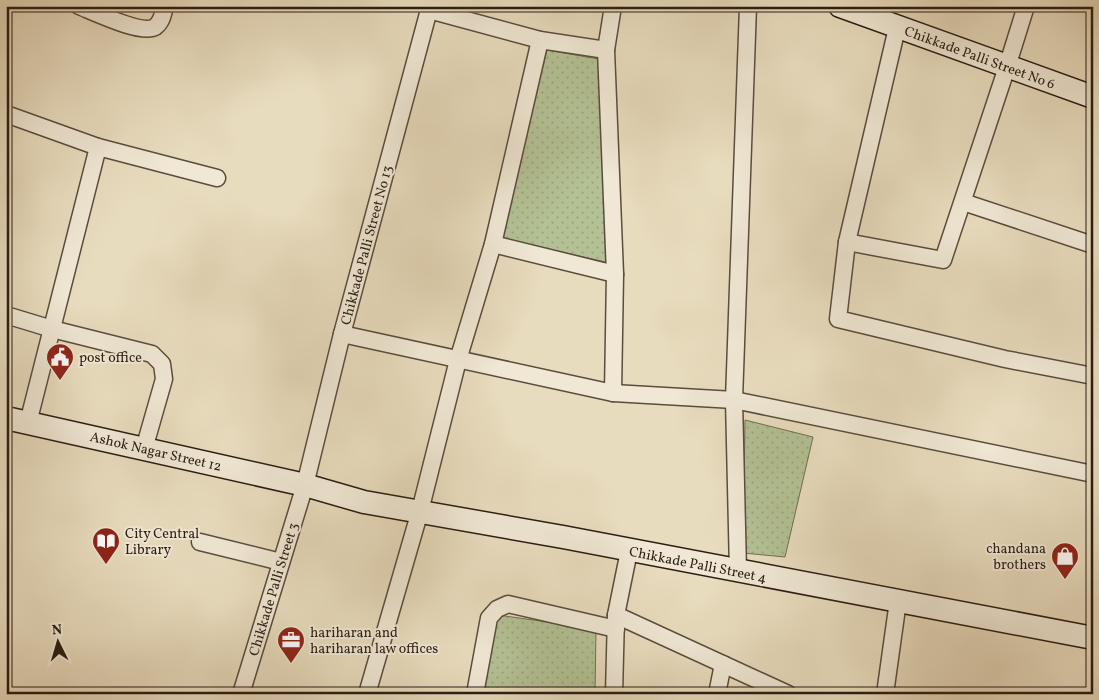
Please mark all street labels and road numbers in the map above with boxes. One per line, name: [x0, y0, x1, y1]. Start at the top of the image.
street label: Chikkade Palli Street No 6: [902, 22, 1057, 95]
street label: Chikkade Palli Street No 13: [337, 163, 398, 327]
street label: Ashok Nagar Street 12: [88, 428, 223, 477]
street label: Chikkade Palli Street 3: [245, 520, 304, 658]
street label: Chikkade Palli Street 4: [627, 543, 768, 588]

